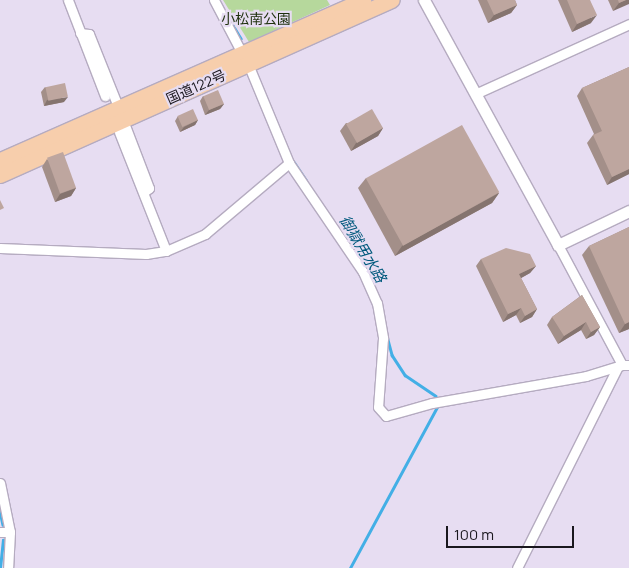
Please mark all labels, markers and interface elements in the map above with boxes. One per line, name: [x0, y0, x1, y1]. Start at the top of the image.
park label: 小松南公園: [221, 11, 291, 27]
street label: 国道122号: [164, 66, 228, 108]
water label: 御獄用水路: [336, 212, 390, 286]
scale bar: [449, 516, 576, 548]
text: 100 m: [454, 524, 494, 545]

